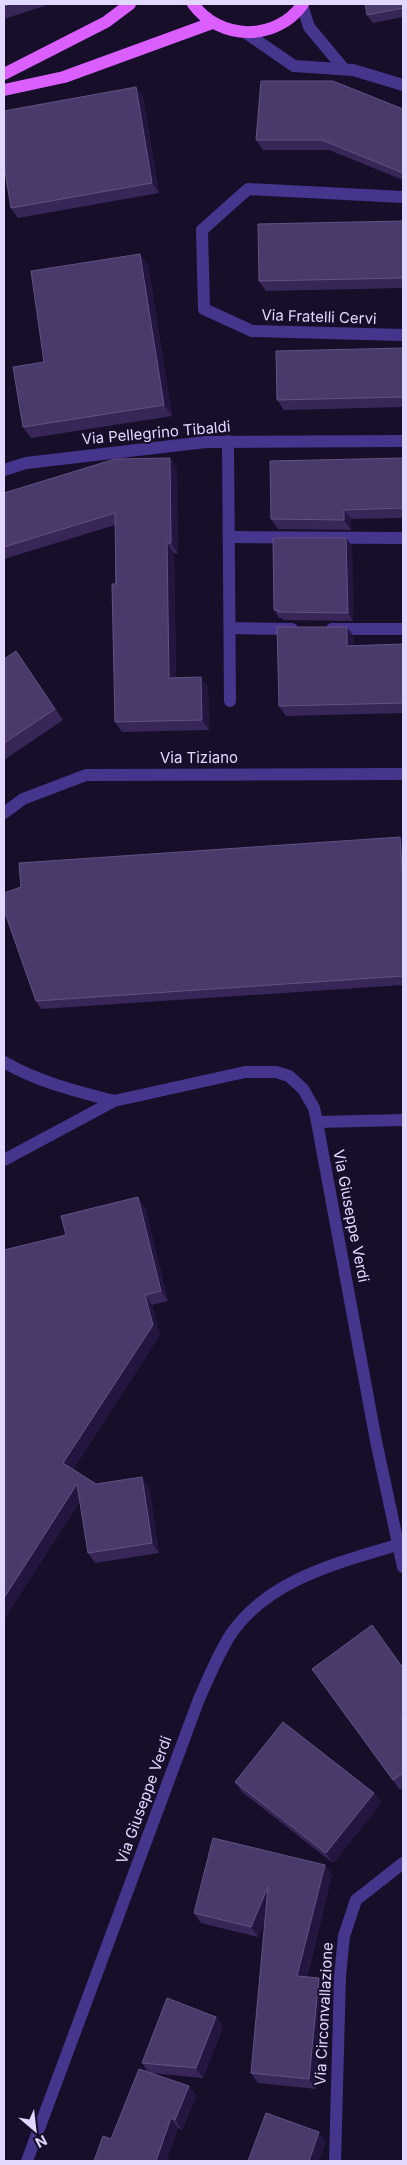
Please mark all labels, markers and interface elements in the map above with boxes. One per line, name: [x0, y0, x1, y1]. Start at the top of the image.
street label: Via Fratelli Cervi: [261, 305, 377, 328]
street label: Via Pellegrino Tibaldi: [81, 417, 231, 448]
street label: Via Tiziano: [160, 748, 238, 767]
street label: Via Giuseppe Verdi: [329, 1148, 374, 1284]
street label: Via Giuseppe Verdi: [112, 1733, 176, 1866]
street label: Via Circonvallazione: [310, 1942, 337, 2086]
north arrow: [10, 2105, 60, 2155]
text: N: [33, 2132, 50, 2152]

